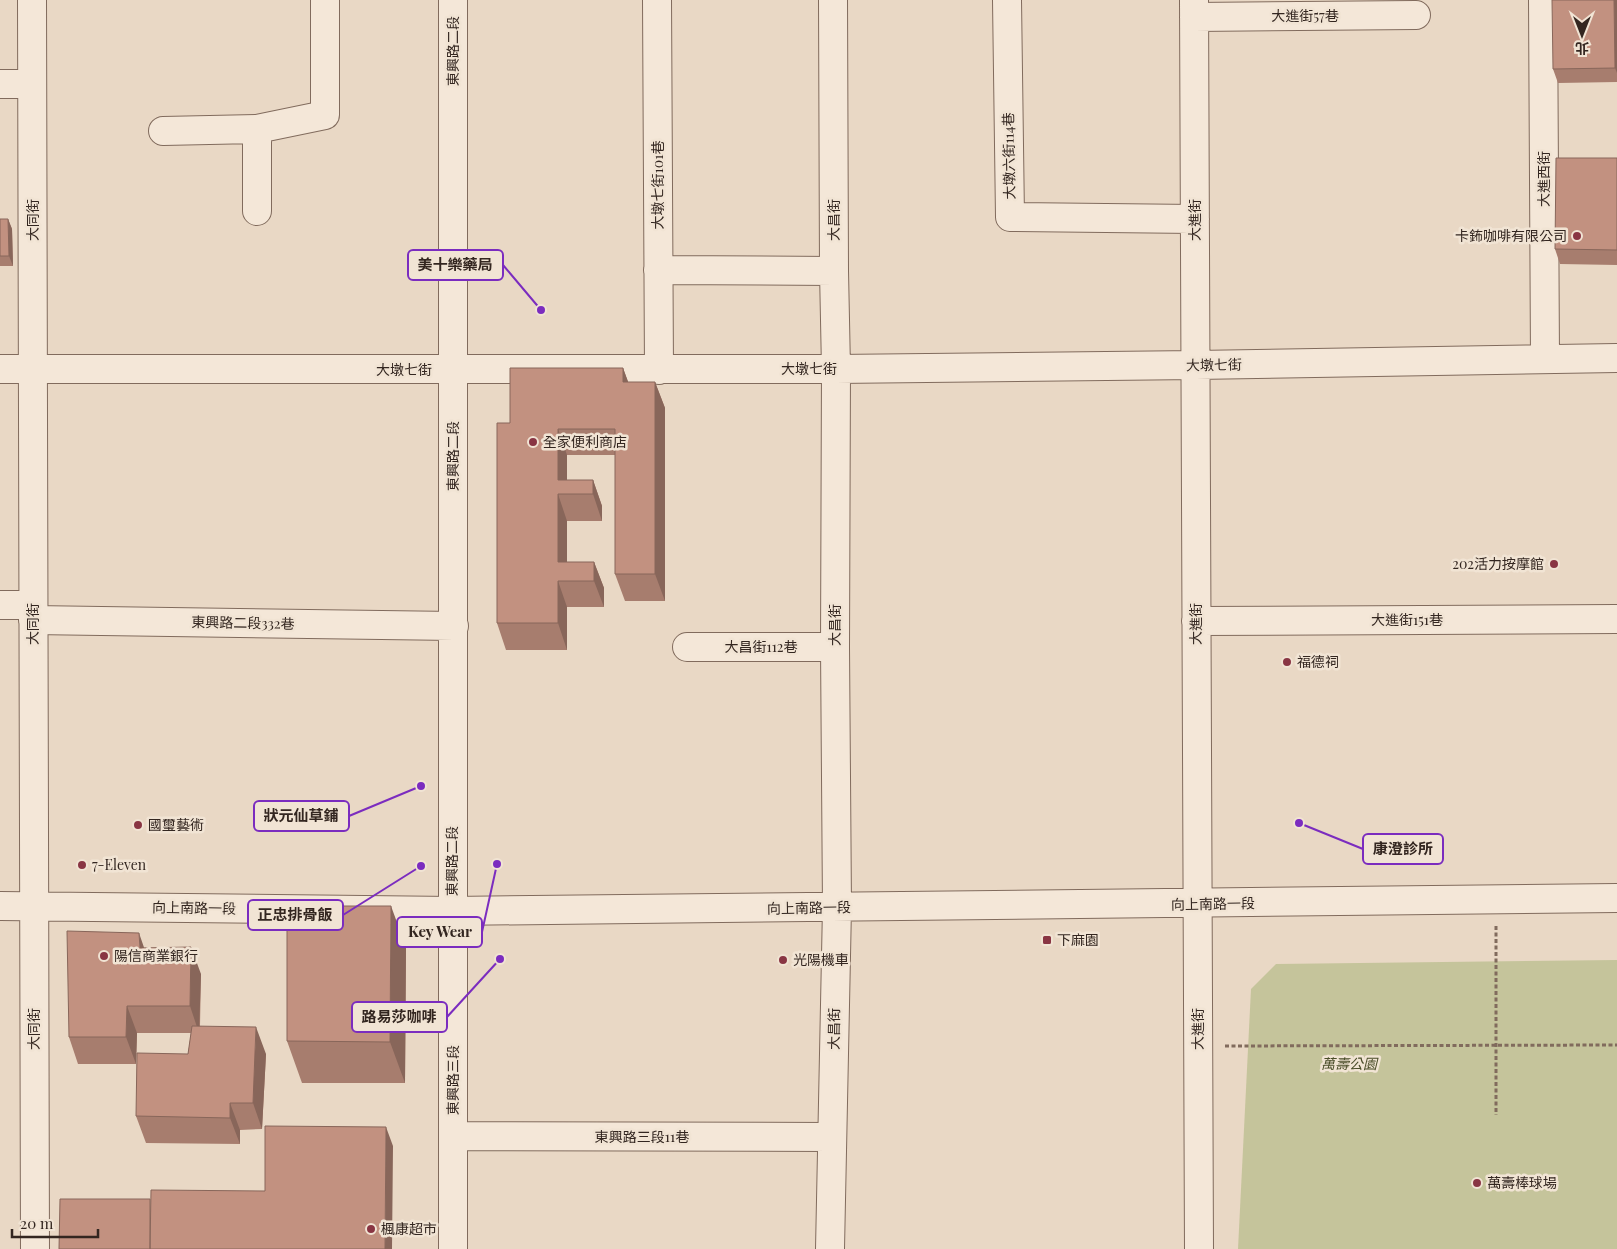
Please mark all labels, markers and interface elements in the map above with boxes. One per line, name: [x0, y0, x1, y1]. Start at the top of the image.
street label: 大進街57巷: [1271, 6, 1339, 25]
north arrow: [1557, 10, 1607, 60]
street label: 東興路二段: [443, 16, 462, 86]
text: 北: [1575, 39, 1589, 58]
street label: 大墩六街114巷: [998, 112, 1019, 200]
street label: 大墩七街101巷: [648, 141, 667, 229]
street label: 大進西街: [1534, 151, 1553, 207]
street label: 大同街: [23, 199, 42, 241]
street label: 大昌街: [824, 199, 843, 241]
street label: 大進街: [1185, 199, 1204, 241]
place label: 卡鈽咖啡有限公司: [1455, 226, 1567, 245]
marker: 卡鈽咖啡有限公司: [1571, 230, 1583, 242]
callout: 美十樂藥局: [408, 250, 503, 280]
text: 美十樂藥局: [417, 254, 493, 274]
street label: 大墩七街: [1186, 355, 1242, 374]
street label: 大墩七街: [781, 359, 837, 378]
street label: 大墩七街: [376, 360, 432, 379]
street label: 東興路二段: [443, 421, 462, 491]
place label: 全家便利商店: [543, 432, 627, 451]
marker: 全家便利商店: [527, 436, 539, 448]
place label: 202活力按摩館: [1452, 554, 1544, 573]
marker: 202活力按摩館: [1548, 558, 1560, 570]
street label: 大同街: [23, 603, 42, 645]
street label: 大進街: [1186, 603, 1205, 645]
street label: 大昌街: [825, 604, 844, 646]
street label: 大進街151巷: [1371, 610, 1443, 629]
street label: 東興路二段332巷: [191, 612, 295, 633]
street label: 大昌街112巷: [724, 637, 798, 656]
place label: 福德祠: [1297, 652, 1339, 671]
marker: 福德祠: [1281, 656, 1293, 668]
callout: 狀元仙草鋪: [254, 801, 349, 831]
text: 狀元仙草鋪: [263, 805, 339, 825]
place label: 國璽藝術: [148, 815, 204, 834]
marker: 國璽藝術: [132, 819, 144, 831]
street label: 東興路二段: [442, 826, 461, 896]
callout: 康澄診所: [1363, 834, 1443, 864]
text: 康澄診所: [1373, 838, 1433, 858]
place label: 7-Eleven: [92, 855, 147, 874]
marker: 7-Eleven: [76, 859, 88, 871]
street label: 向上南路一段: [1171, 893, 1255, 914]
street label: 向上南路一段: [152, 897, 236, 918]
street label: 向上南路一段: [767, 897, 851, 918]
callout: 正忠排骨飯: [248, 900, 343, 930]
text: 正忠排骨飯: [257, 904, 333, 924]
callout: Key Wear: [397, 917, 482, 947]
text: Key Wear: [408, 921, 472, 941]
place label: 下麻園: [1057, 930, 1099, 949]
marker: 下麻園: [1041, 934, 1053, 946]
place label: 陽信商業銀行: [114, 946, 198, 965]
marker: 陽信商業銀行: [98, 950, 110, 962]
place label: 光陽機車: [793, 950, 849, 969]
marker: 光陽機車: [777, 954, 789, 966]
callout: 路易莎咖啡: [352, 1002, 447, 1032]
text: 路易莎咖啡: [361, 1006, 437, 1026]
street label: 大同街: [24, 1008, 43, 1050]
street label: 大昌街: [824, 1008, 843, 1050]
street label: 大進街: [1188, 1008, 1207, 1050]
street label: 東興路三段: [443, 1045, 462, 1115]
park label: 萬壽公園: [1321, 1054, 1379, 1073]
street label: 東興路三段11巷: [595, 1127, 689, 1146]
place label: 萬壽棒球場: [1487, 1173, 1557, 1192]
marker: 萬壽棒球場: [1471, 1177, 1483, 1189]
scale bar: [12, 1206, 99, 1238]
text: 20 m: [20, 1213, 54, 1233]
place label: 楓康超市: [381, 1219, 437, 1238]
marker: 楓康超市: [365, 1223, 377, 1235]

